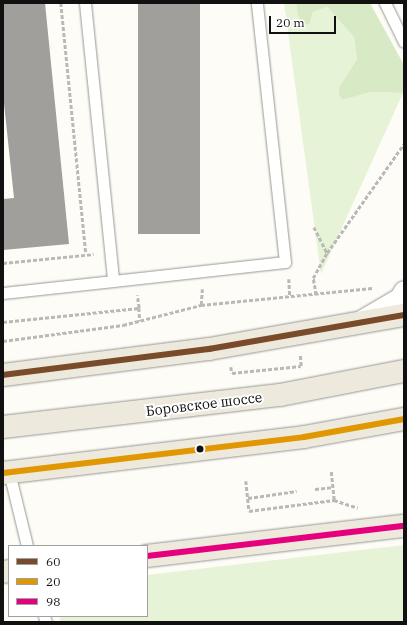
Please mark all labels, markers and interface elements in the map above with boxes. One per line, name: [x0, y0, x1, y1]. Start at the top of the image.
scale bar: [271, 8, 338, 34]
text: 20 m: [276, 15, 305, 30]
street label: Боровское шоссе: [145, 389, 263, 419]
unlabelled marker: [195, 444, 205, 454]
legend: [8, 545, 148, 617]
text: 60: [46, 554, 60, 569]
text: 20: [46, 574, 60, 589]
text: 98: [46, 594, 60, 609]

